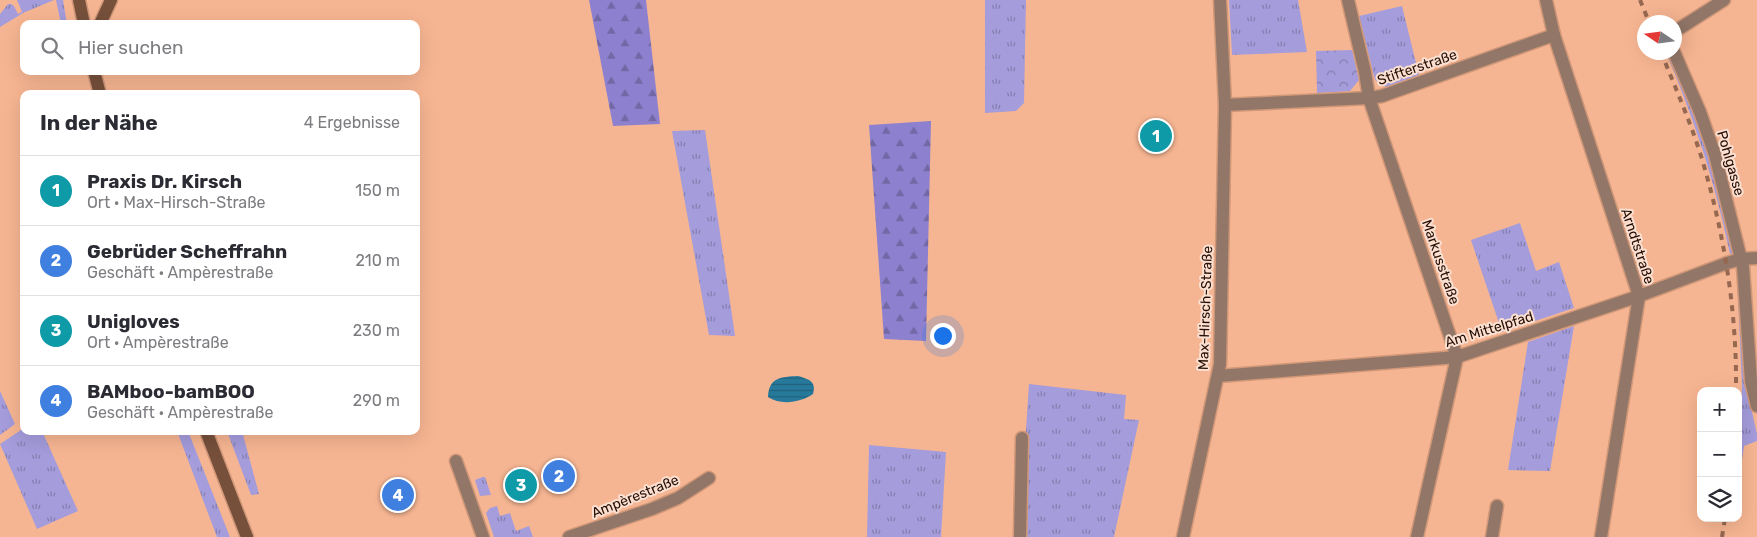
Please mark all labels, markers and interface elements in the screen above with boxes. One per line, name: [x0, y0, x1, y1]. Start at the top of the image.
north arrow: [1637, 15, 1682, 60]
search box: [20, 20, 420, 75]
icon: search: [38, 34, 66, 62]
text: Hier suchen: [78, 36, 184, 59]
street label: Stifterstraße: [1375, 46, 1459, 89]
text: In der Nähe: [40, 110, 158, 135]
text: 4 Ergebnisse: [304, 113, 400, 132]
pin: 1: [1140, 117, 1172, 155]
street label: Pohlgasse: [1713, 129, 1748, 198]
text: Praxis Dr. Kirsch: [87, 170, 242, 193]
text: 1: [52, 181, 60, 200]
text: 150 m: [355, 181, 400, 200]
text: Ort · Max-Hirsch-Straße: [87, 193, 266, 212]
street label: Arndtstraße: [1617, 206, 1658, 286]
street label: Markusstraße: [1418, 218, 1463, 307]
text: Gebrüder Scheffrahn: [87, 240, 287, 263]
street label: Max-Hirsch-Straße: [1195, 245, 1216, 371]
text: 2: [51, 251, 61, 270]
text: 210 m: [355, 251, 400, 270]
text: Geschäft · Ampèrestraße: [87, 263, 273, 282]
street label: Am Mittelpfad: [1443, 308, 1535, 351]
text: Unigloves: [87, 310, 180, 333]
text: 3: [51, 321, 61, 340]
text: 230 m: [353, 321, 400, 340]
your location: [930, 323, 956, 349]
text: Ort · Ampèrestraße: [87, 333, 229, 352]
text: BAMboo-bamBOO: [87, 380, 255, 403]
map controls: [1697, 387, 1742, 522]
button: +: [1697, 387, 1742, 432]
text: 4: [51, 391, 61, 410]
text: 290 m: [353, 391, 400, 410]
text: Geschäft · Ampèrestraße: [87, 403, 273, 422]
button: −: [1697, 432, 1742, 477]
pin: 2: [543, 457, 575, 495]
pin: 3: [505, 466, 537, 504]
street label: Ampèrestraße: [589, 471, 681, 522]
pin: 4: [382, 476, 414, 514]
button: layers: [1697, 477, 1742, 522]

